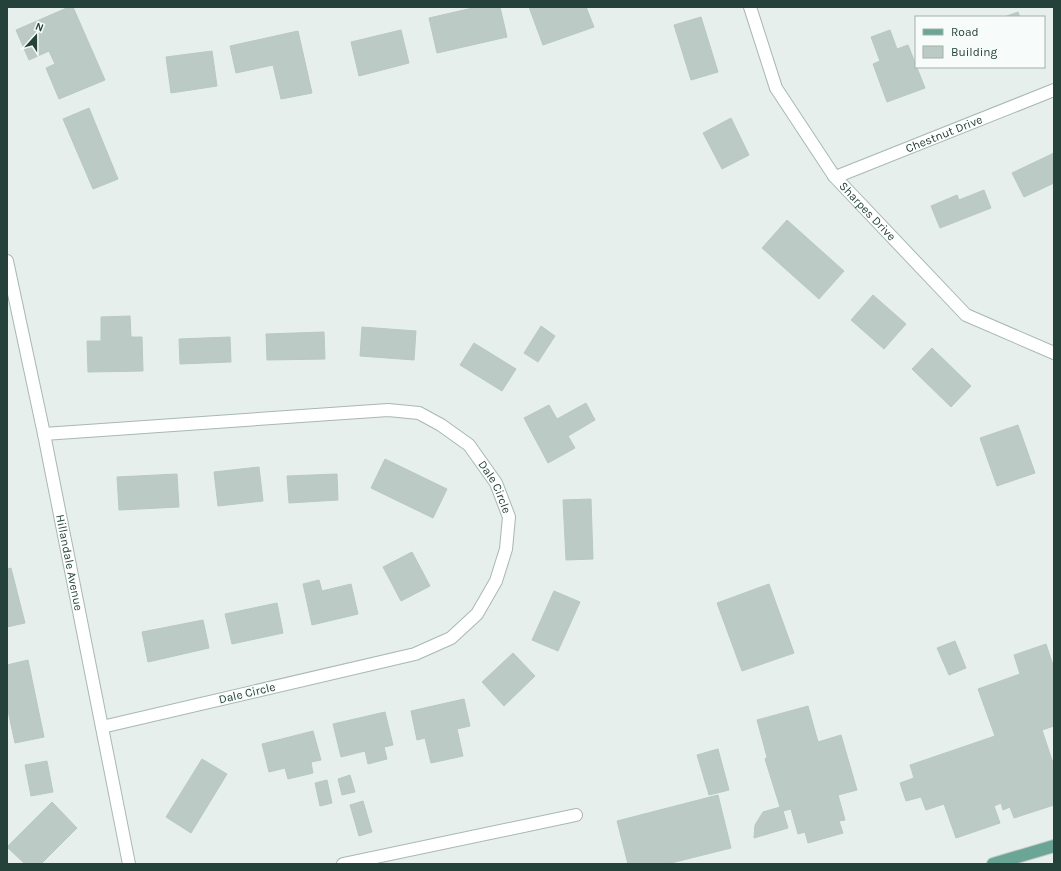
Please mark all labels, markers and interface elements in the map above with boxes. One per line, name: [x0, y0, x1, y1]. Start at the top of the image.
north arrow: [16, 16, 56, 56]
legend: [915, 16, 1045, 68]
text: N: [33, 20, 45, 35]
text: Road: [951, 25, 979, 39]
text: Building: [951, 45, 998, 59]
street label: Chestnut Drive: [903, 112, 984, 155]
street label: Sharpes Drive: [836, 179, 899, 244]
street label: Dale Circle: [475, 458, 514, 515]
street label: Hillandale Avenue: [53, 513, 86, 612]
street label: Dale Circle: [217, 680, 277, 706]

